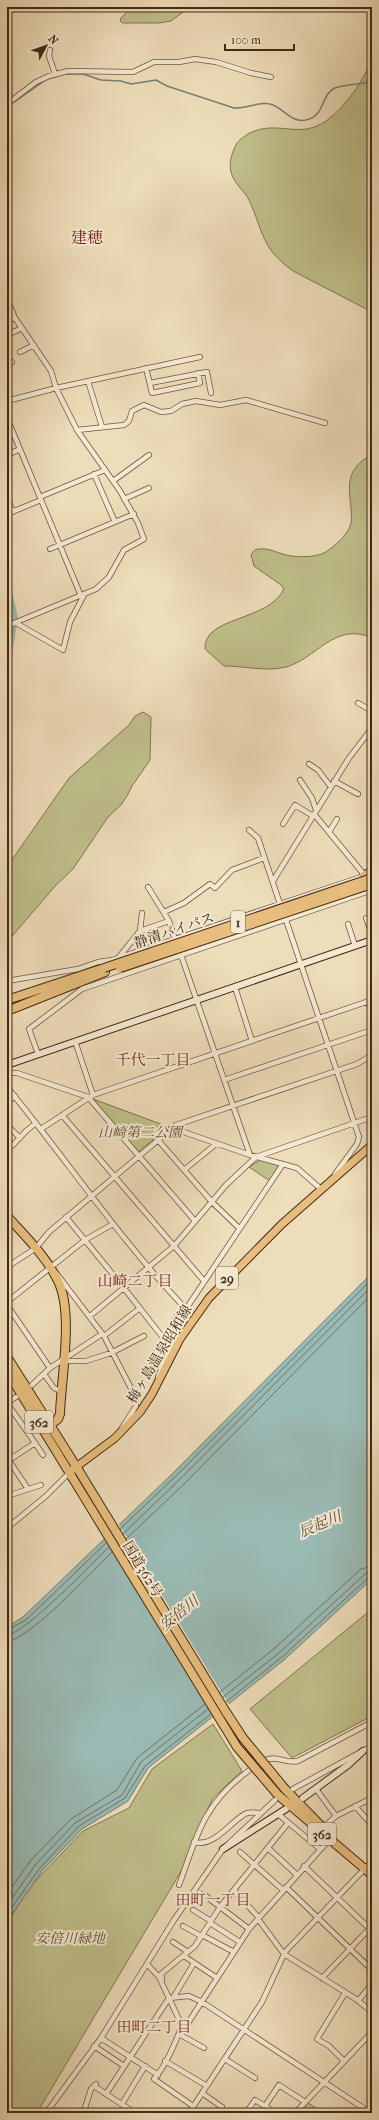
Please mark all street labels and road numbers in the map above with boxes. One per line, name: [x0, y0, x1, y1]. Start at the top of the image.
street label: 静清バイパス: [132, 909, 217, 952]
road number: 1: [231, 911, 245, 933]
road number: 29: [216, 1267, 238, 1289]
street label: 梅ヶ島温泉昭和線: [123, 1302, 196, 1407]
road number: 362: [25, 1411, 53, 1433]
street label: 国道362号: [119, 1538, 166, 1600]
road number: 362: [308, 1823, 336, 1845]

